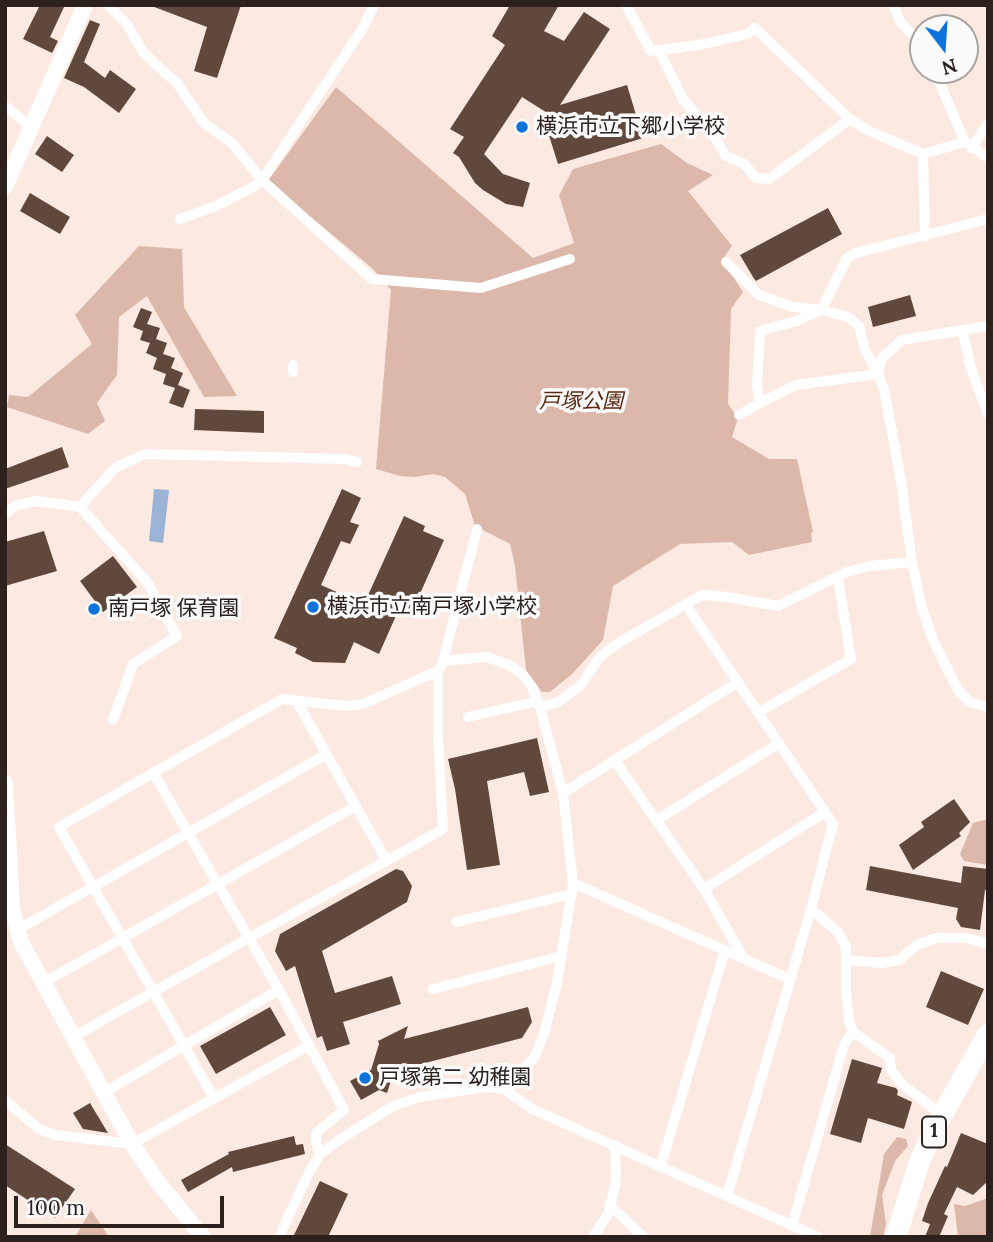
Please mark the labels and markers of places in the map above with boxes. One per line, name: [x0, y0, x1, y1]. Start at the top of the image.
place label: 横浜市立下郷小学校: [536, 114, 725, 140]
marker: 横浜市立下郷小学校: [514, 119, 530, 135]
place label: 横浜市立南戸塚小学校: [327, 594, 537, 620]
place label: 南戸塚 保育園: [108, 596, 240, 622]
marker: 横浜市立南戸塚小学校: [305, 599, 321, 615]
marker: 南戸塚 保育園: [86, 601, 102, 617]
place label: 戸塚第二 幼稚園: [379, 1065, 532, 1091]
marker: 戸塚第二 幼稚園: [357, 1070, 373, 1086]

